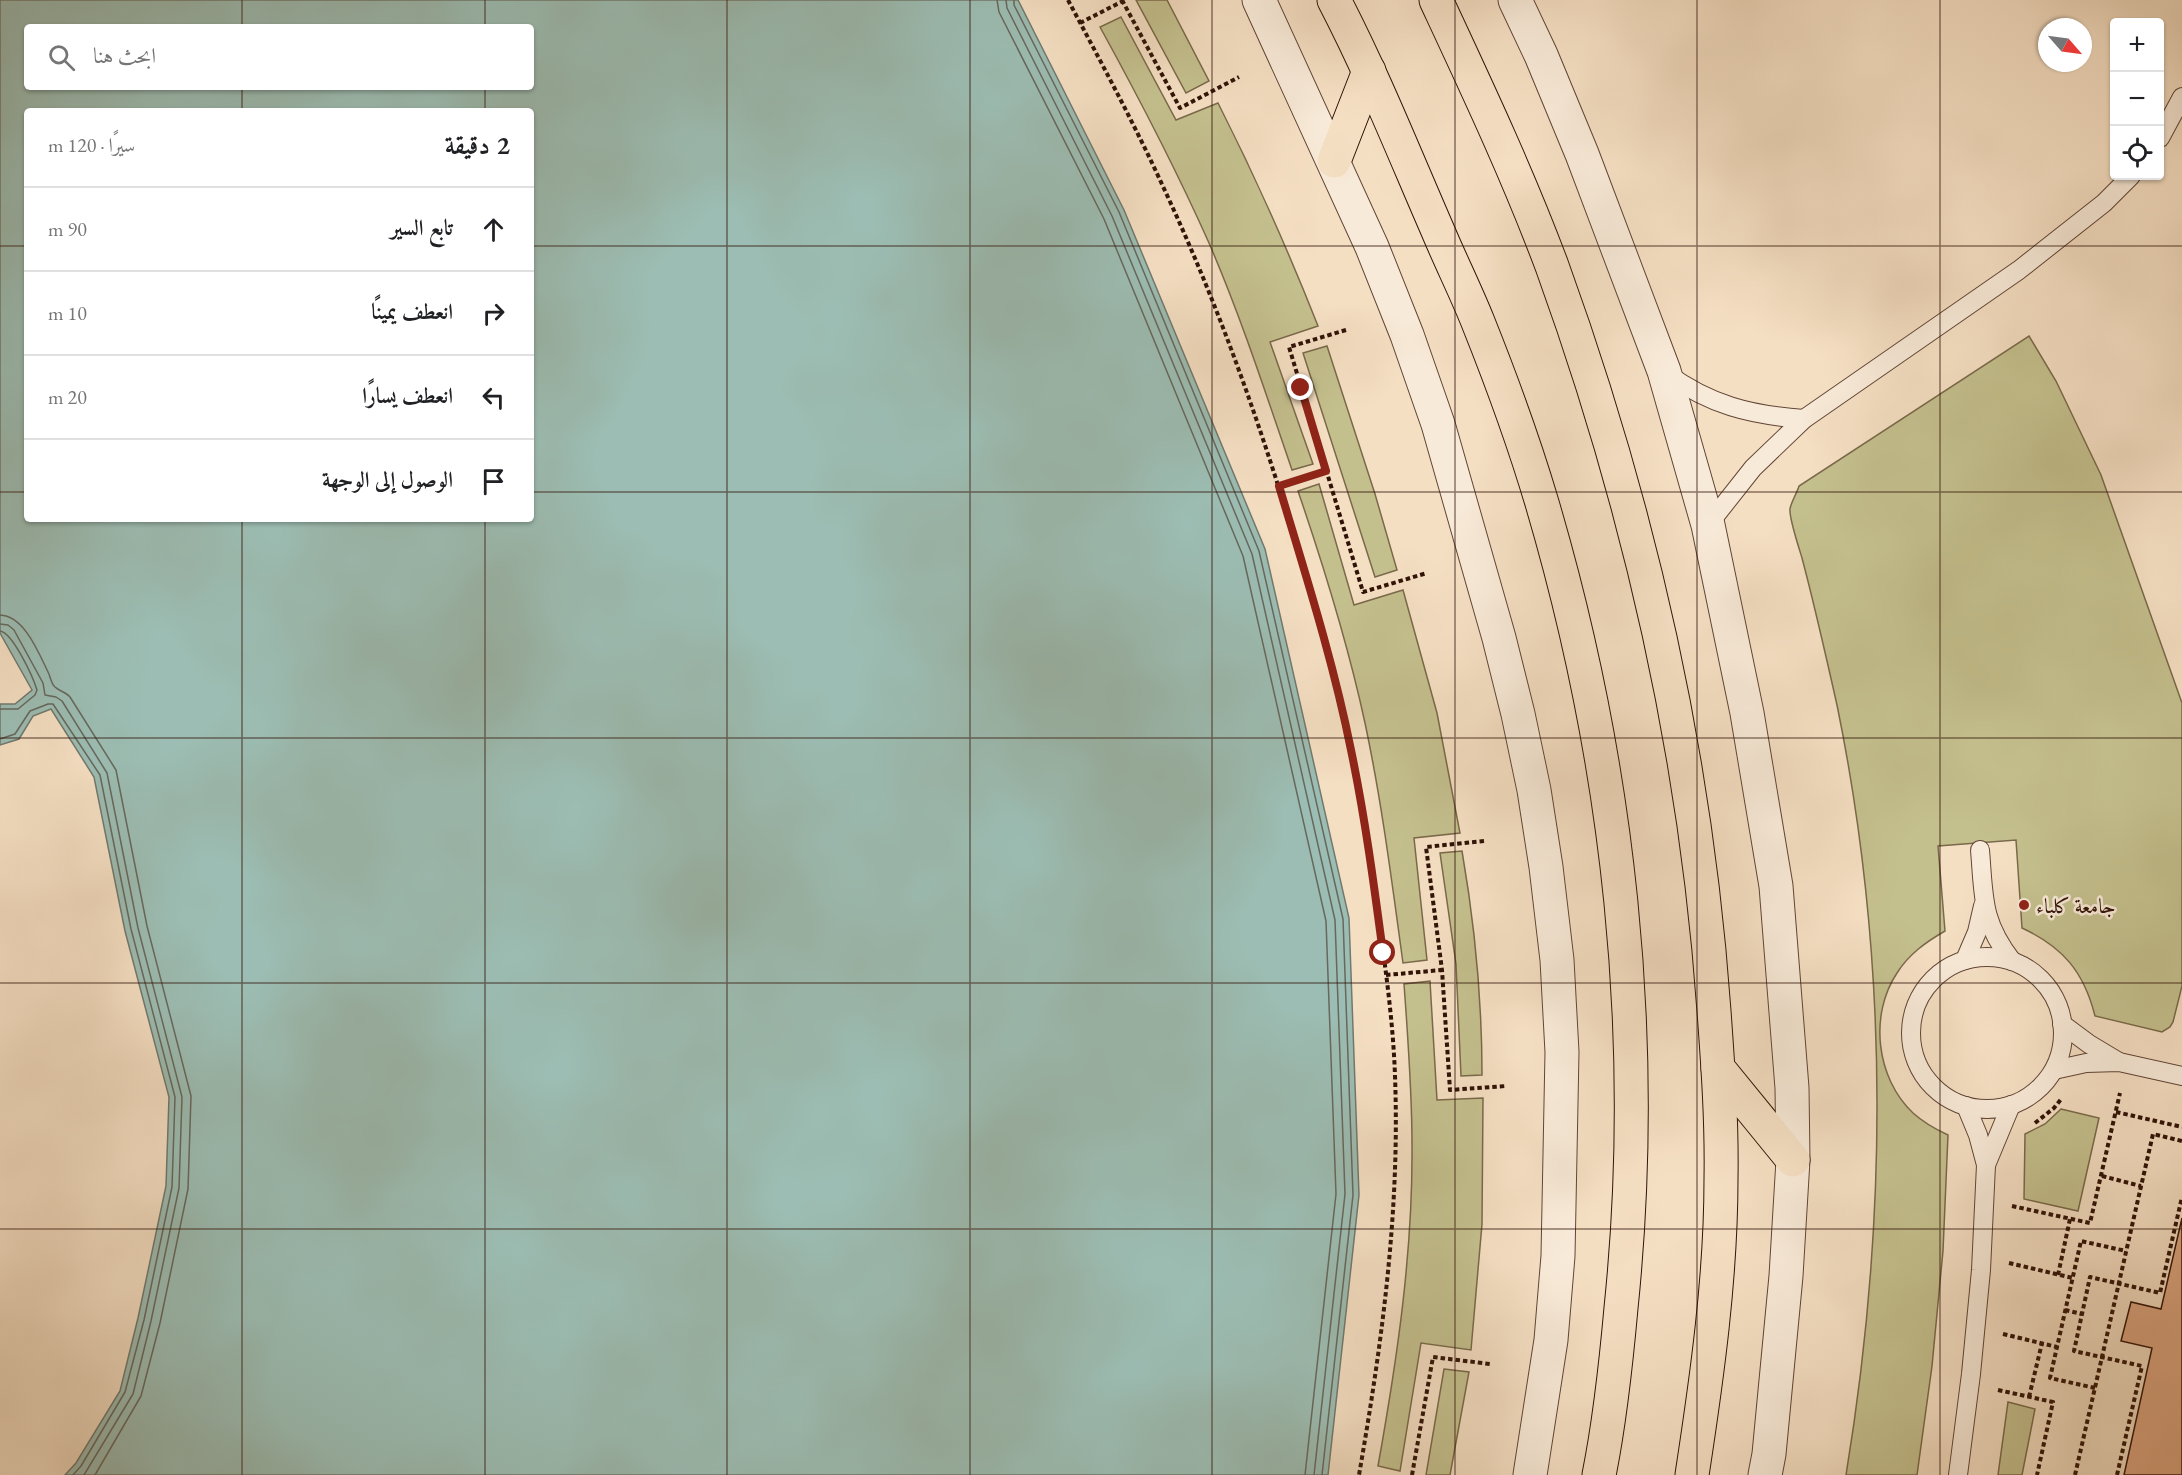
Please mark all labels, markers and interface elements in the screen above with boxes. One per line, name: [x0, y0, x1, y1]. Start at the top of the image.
north arrow: [2038, 18, 2092, 72]
map controls: [2110, 18, 2164, 180]
button: +: [2110, 18, 2164, 72]
search box: [24, 24, 534, 90]
icon: search: [45, 41, 78, 74]
text: ابحث هنا: [93, 41, 156, 70]
button: −: [2110, 72, 2164, 126]
button: locate: [2110, 126, 2164, 180]
text: 2 دقيقة: [445, 128, 510, 162]
text: سيرًا · 120 m: [48, 132, 135, 158]
text: تابع السير: [390, 213, 453, 242]
icon: ahead: [477, 213, 510, 246]
text: 90 m: [48, 216, 87, 242]
text: انعطف يمينًا: [371, 297, 453, 326]
icon: right: [477, 297, 510, 330]
text: 10 m: [48, 300, 87, 326]
route end: [1287, 374, 1313, 400]
text: انعطف يسارًا: [362, 381, 453, 410]
icon: left: [477, 381, 510, 414]
text: 20 m: [48, 384, 87, 410]
text: الوصول إلى الوجهة: [322, 465, 453, 494]
icon: arrive: [477, 465, 510, 498]
place label: جامعة كلباء: [2036, 892, 2116, 919]
marker: جامعة كلباء: [2017, 898, 2031, 912]
route start: [1369, 939, 1395, 965]

